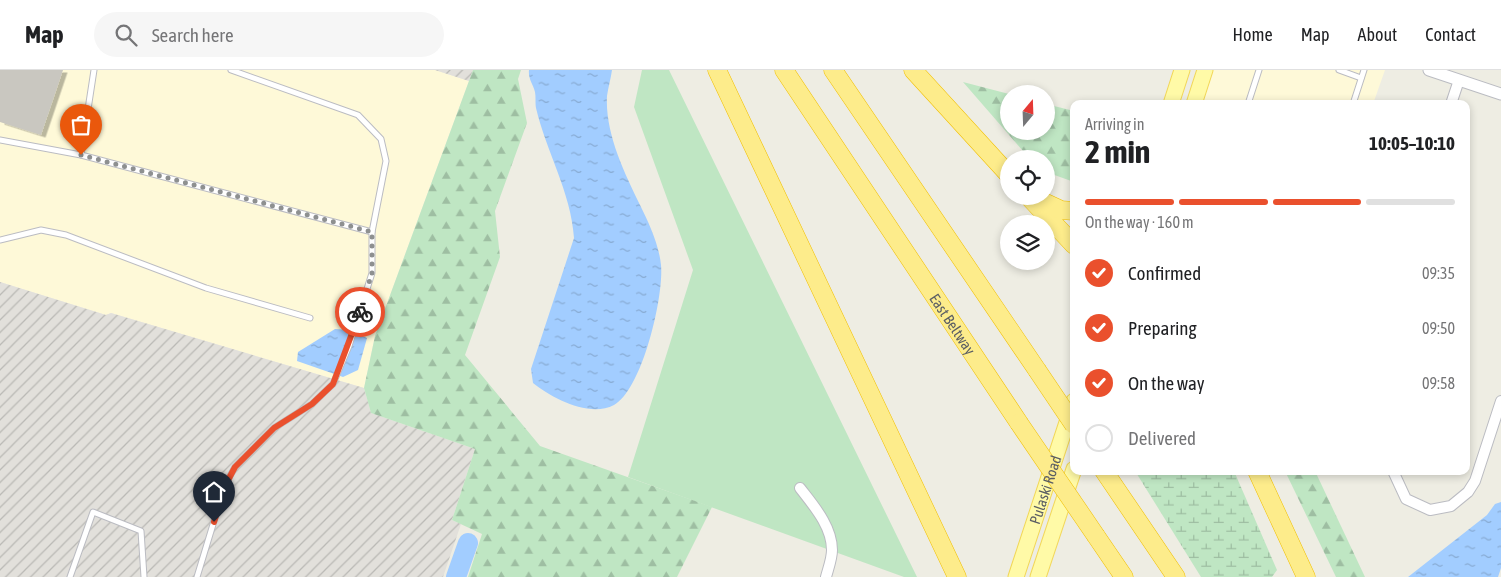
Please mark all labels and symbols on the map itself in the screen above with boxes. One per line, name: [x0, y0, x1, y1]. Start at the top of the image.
north arrow: [1000, 85, 1055, 140]
pin: [60, 104, 102, 155]
courier: [335, 287, 385, 337]
street label: East Beltway: [927, 290, 979, 357]
street label: Pulaski Road: [1026, 453, 1064, 526]
pin: [193, 471, 235, 522]

